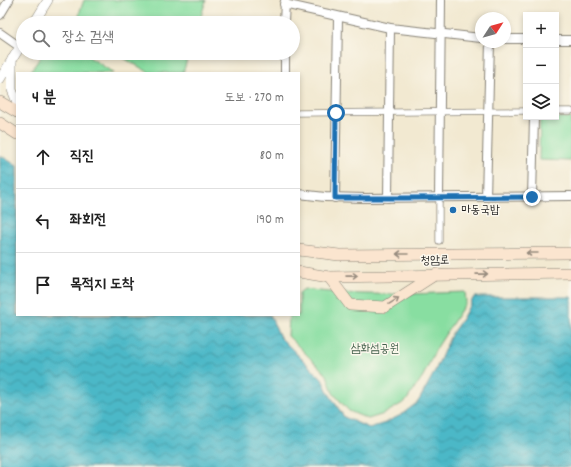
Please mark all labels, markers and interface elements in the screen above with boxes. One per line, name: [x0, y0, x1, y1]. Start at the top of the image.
north arrow: [475, 12, 511, 48]
map controls: [523, 12, 559, 120]
button: +: [523, 12, 559, 48]
search box: [16, 16, 300, 60]
icon: search: [30, 27, 52, 49]
text: 장소 검색: [62, 27, 114, 49]
button: −: [523, 48, 559, 84]
button: layers: [523, 84, 559, 120]
text: 4 분: [32, 87, 57, 111]
text: 도보 · 270 m: [224, 89, 284, 108]
route start: [327, 104, 345, 122]
icon: ahead: [32, 146, 54, 168]
text: 직진: [70, 146, 94, 168]
text: 80 m: [260, 147, 284, 166]
route end: [523, 188, 541, 206]
place label: 마동국밥: [461, 202, 500, 219]
marker: 마동국밥: [448, 205, 458, 215]
icon: left: [32, 210, 54, 232]
text: 좌회전: [70, 210, 106, 232]
text: 190 m: [256, 211, 284, 230]
one-way arrow: [526, 249, 539, 257]
one-way arrow: [396, 250, 409, 258]
street label: 청암로: [420, 252, 450, 270]
one-way arrow: [475, 270, 488, 278]
one-way arrow: [345, 272, 358, 280]
icon: arrive: [32, 274, 54, 296]
text: 목적지 도착: [70, 274, 134, 296]
one-way arrow: [388, 297, 400, 305]
park label: 삼화섬공원: [351, 341, 399, 358]

